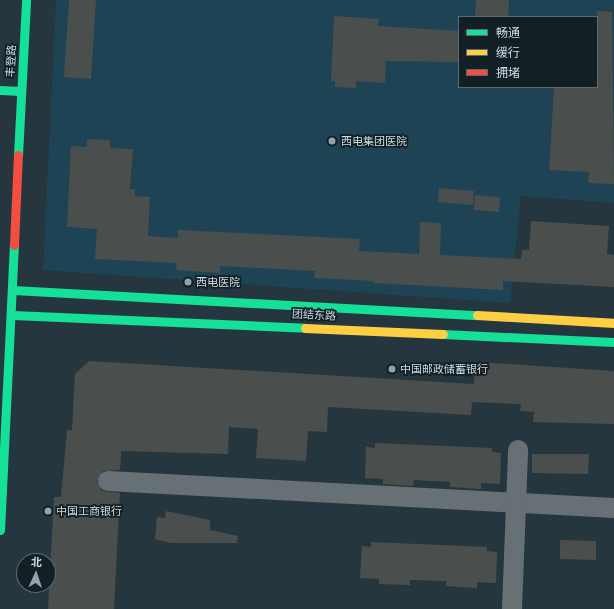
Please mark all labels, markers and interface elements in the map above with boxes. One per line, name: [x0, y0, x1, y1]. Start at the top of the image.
legend: [458, 16, 598, 88]
text: 畅通: [496, 24, 520, 42]
street label: 丰登路: [4, 44, 18, 78]
text: 缓行: [496, 44, 520, 62]
text: 拥堵: [496, 64, 520, 82]
place label: 西电集团医院: [341, 134, 407, 148]
marker: 西电集团医院: [326, 135, 338, 147]
place label: 西电医院: [196, 275, 240, 289]
marker: 西电医院: [183, 277, 193, 287]
street label: 团结东路: [292, 307, 336, 323]
place label: 中国邮政储蓄银行: [400, 362, 488, 376]
marker: 中国邮政储蓄银行: [387, 364, 397, 374]
place label: 中国工商银行: [56, 504, 122, 518]
marker: 中国工商银行: [43, 506, 53, 516]
north arrow: [16, 553, 56, 593]
text: 北: [31, 554, 42, 570]

